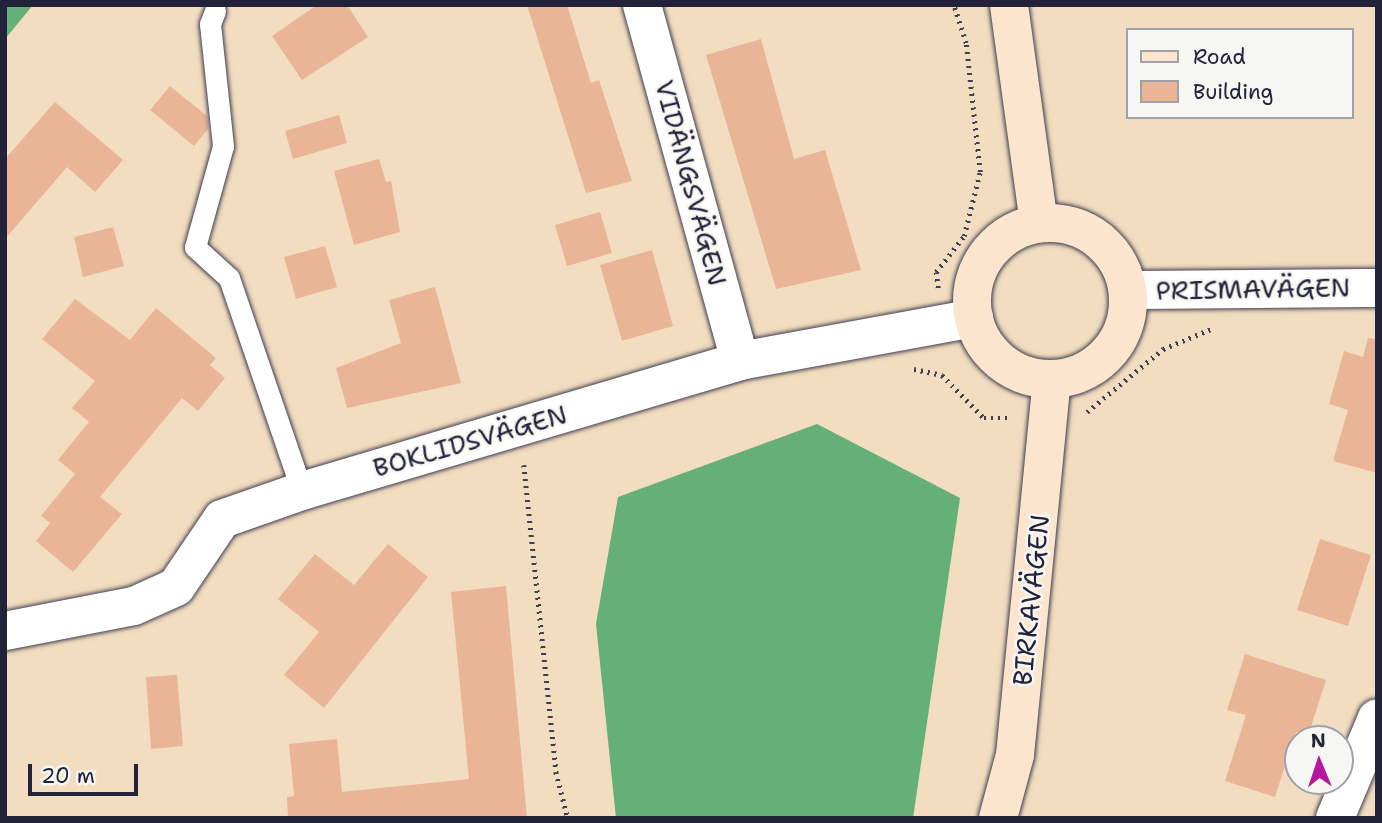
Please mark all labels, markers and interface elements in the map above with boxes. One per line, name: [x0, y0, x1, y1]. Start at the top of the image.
legend: [1126, 28, 1354, 119]
text: Road: [1193, 43, 1246, 71]
street label: VIDÄNGSVÄGEN: [649, 77, 733, 289]
text: Building: [1193, 78, 1273, 106]
street label: PRISMAVÄGEN: [1155, 272, 1351, 306]
street label: BOKLIDSVÄGEN: [369, 398, 571, 484]
street label: BIRKAVÄGEN: [1007, 513, 1055, 687]
north arrow: [1284, 725, 1354, 795]
text: N: [1310, 728, 1326, 753]
scale bar: [32, 750, 142, 794]
text: 20 m: [41, 762, 95, 790]

